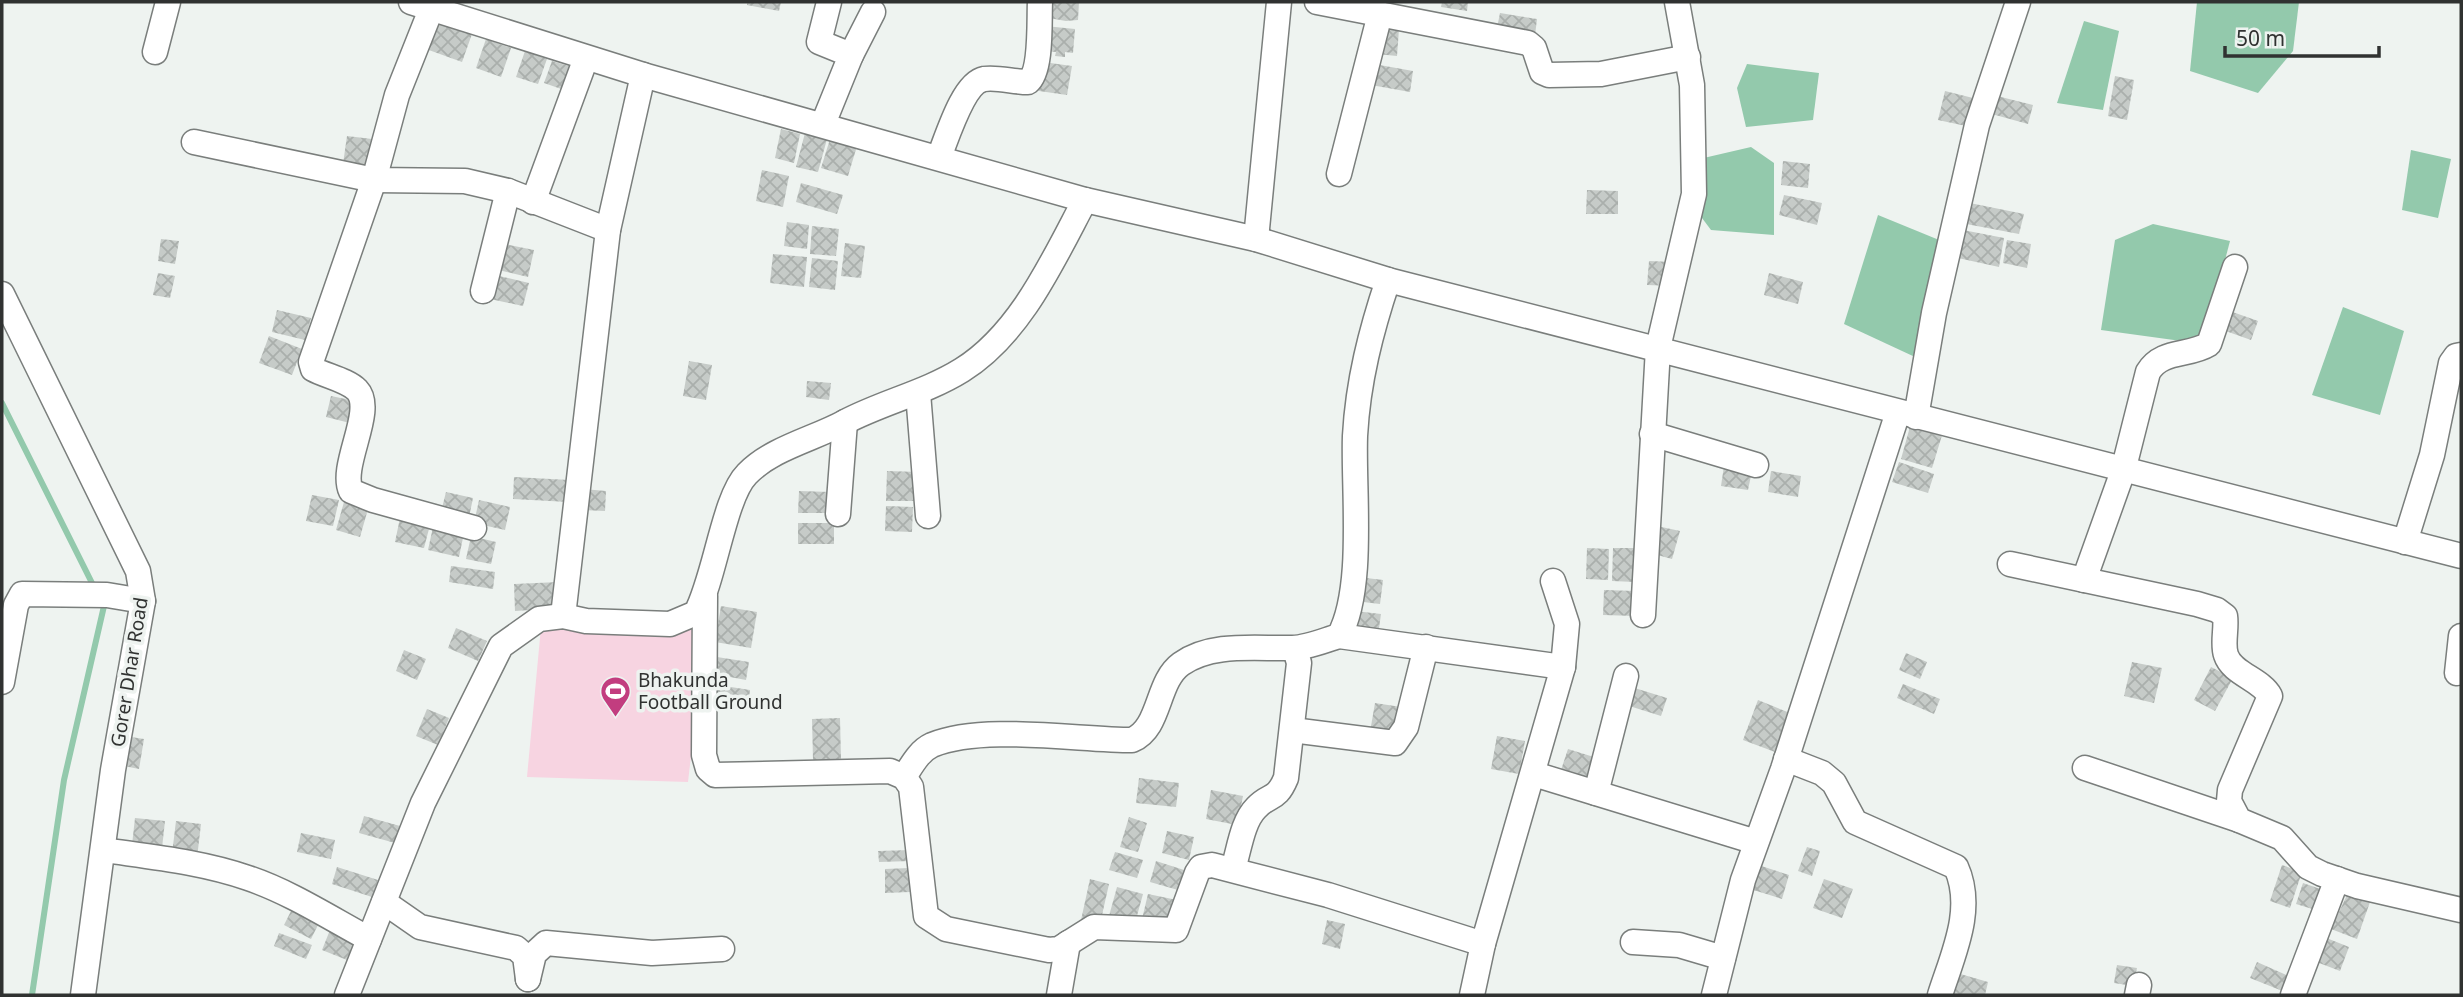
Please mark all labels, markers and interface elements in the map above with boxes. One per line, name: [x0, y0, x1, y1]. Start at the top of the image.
scale bar: [2225, 14, 2379, 58]
text: 50 m: [2236, 24, 2285, 52]
street label: Gorer Dhar Road: [104, 595, 154, 749]
place label: Bhakunda Football Ground: [638, 667, 783, 715]
sports icon: Bhakunda Football Ground: [598, 674, 632, 718]

